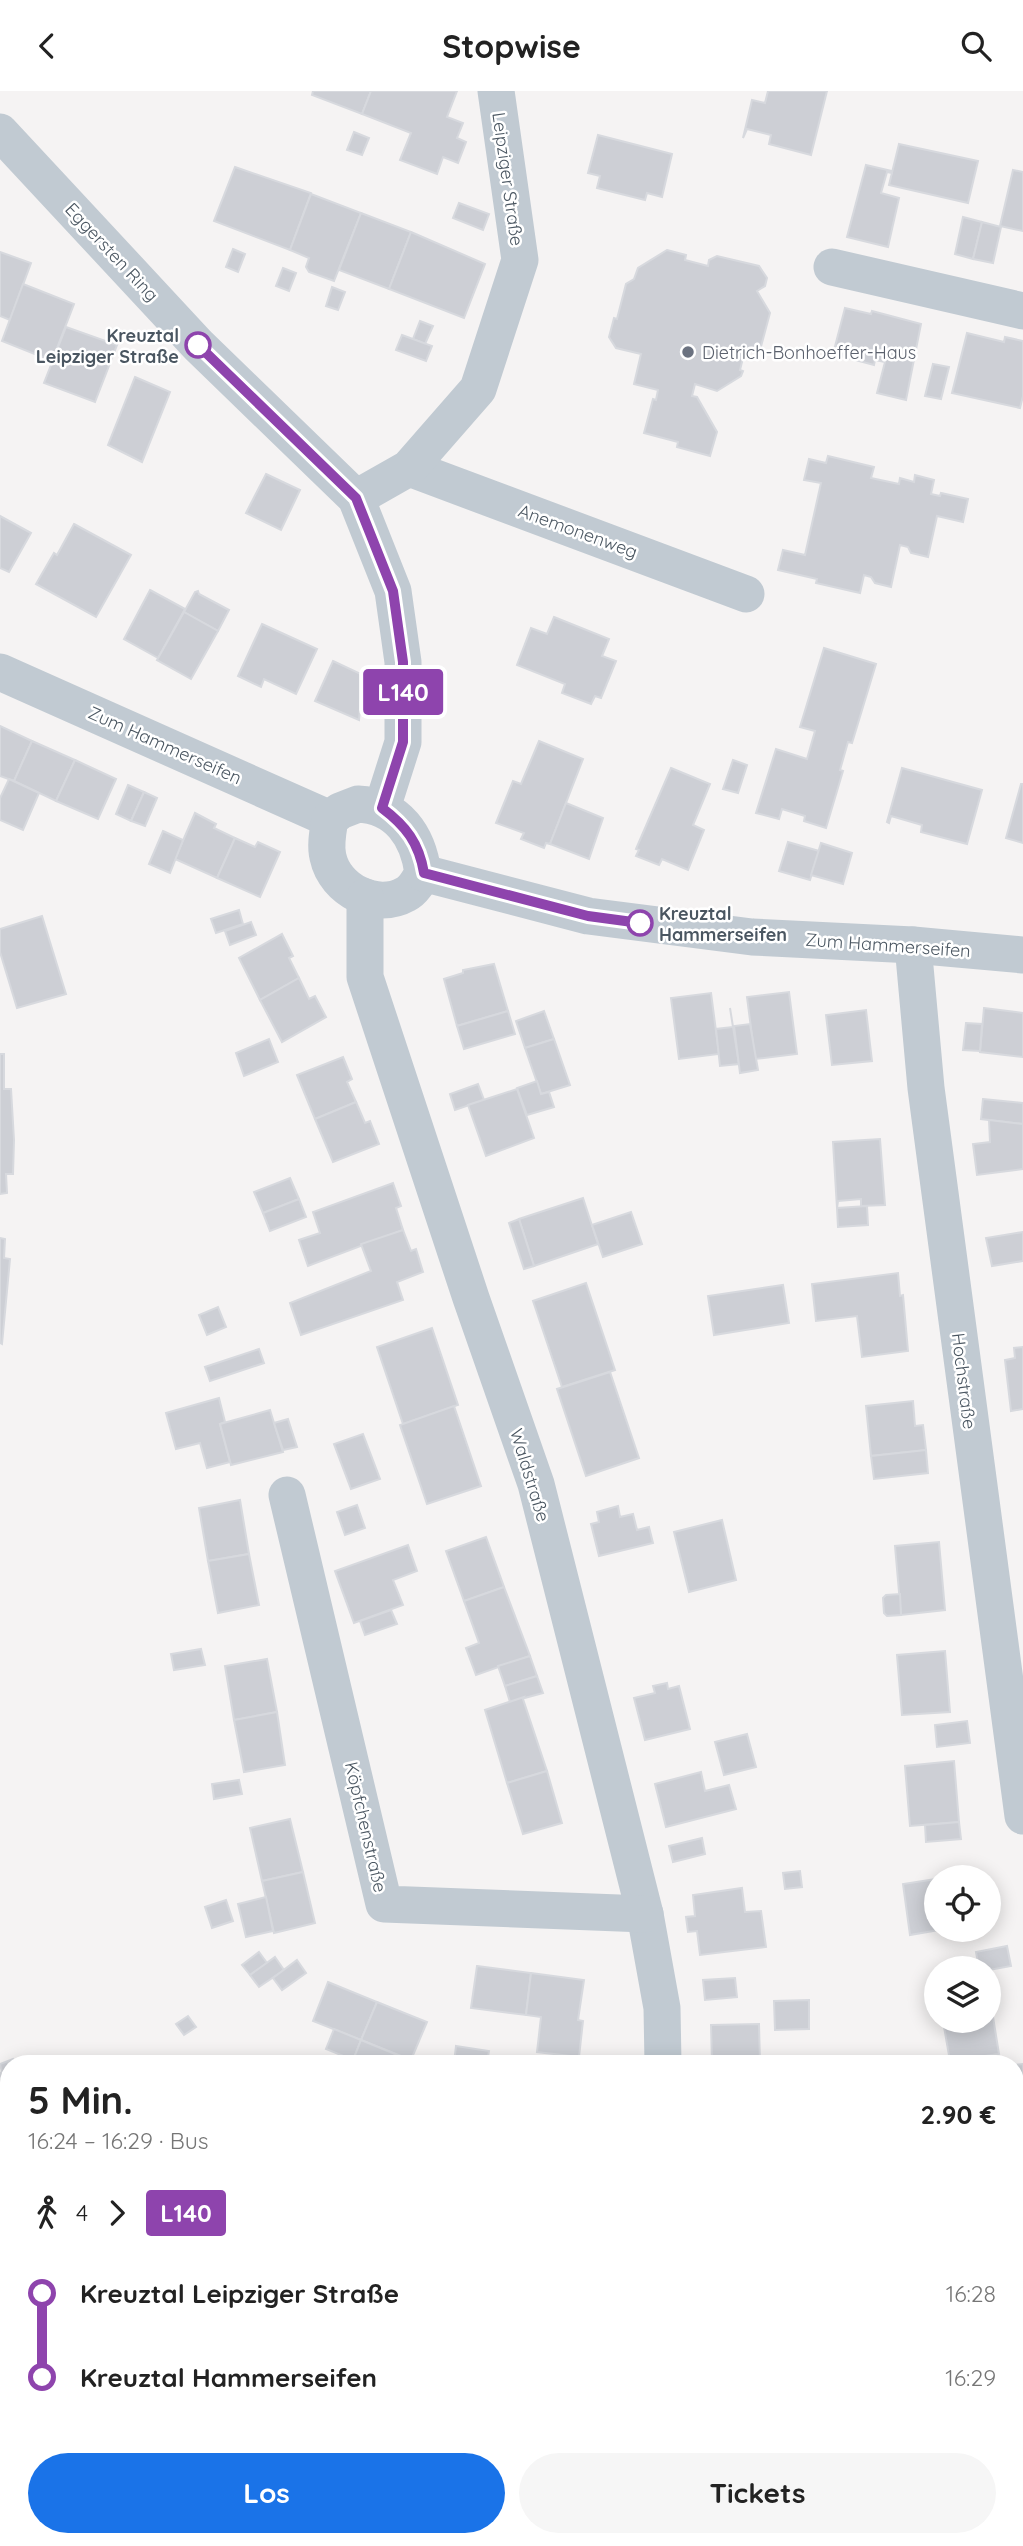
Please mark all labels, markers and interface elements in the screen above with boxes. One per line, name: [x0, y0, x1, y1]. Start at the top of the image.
text: Stopwise: [442, 26, 581, 66]
icon: back: [28, 27, 66, 65]
icon: search: [957, 27, 995, 65]
street label: Leipziger Straße: [487, 111, 529, 247]
street label: Eggersten Ring: [60, 198, 164, 306]
place label: Kreuztal Leipziger Straße: [36, 324, 179, 368]
marker: Kreuztal Leipziger Straße: [185, 332, 211, 358]
place label: Dietrich-Bonhoeffer-Haus: [702, 341, 916, 364]
marker: Dietrich-Bonhoeffer-Haus: [680, 344, 696, 360]
street label: Anemonenweg: [515, 499, 641, 563]
line badge: L140: [354, 669, 452, 715]
text: L140: [377, 677, 429, 707]
street label: Zum Hammerseifen: [85, 701, 245, 789]
place label: Kreuztal Hammerseifen: [659, 902, 787, 946]
marker: Kreuztal Hammerseifen: [627, 910, 653, 936]
street label: Zum Hammerseifen: [805, 928, 971, 962]
street label: Hochstraße: [947, 1332, 981, 1430]
street label: Waldstraße: [505, 1426, 555, 1524]
street label: Köpfchenstraße: [340, 1760, 392, 1894]
map controls: [924, 1865, 1001, 2033]
button: locate: [924, 1865, 1001, 1942]
button: layers: [924, 1956, 1001, 2033]
text: 5 Min.: [28, 2076, 133, 2124]
text: 2.90 €: [920, 2098, 996, 2131]
text: 16:24 – 16:29 · Bus: [28, 2126, 209, 2155]
icon: walk: [28, 2194, 66, 2232]
icon: forward: [98, 2194, 136, 2232]
text: 4: [76, 2198, 88, 2227]
text: L140: [160, 2198, 212, 2228]
text: Kreuztal Leipziger Straße: [80, 2277, 399, 2310]
text: 16:28: [946, 2279, 996, 2308]
text: Kreuztal Hammerseifen: [80, 2361, 377, 2394]
text: 16:29: [945, 2363, 996, 2392]
button: Los: [28, 2453, 505, 2533]
button: Tickets: [519, 2453, 996, 2533]

